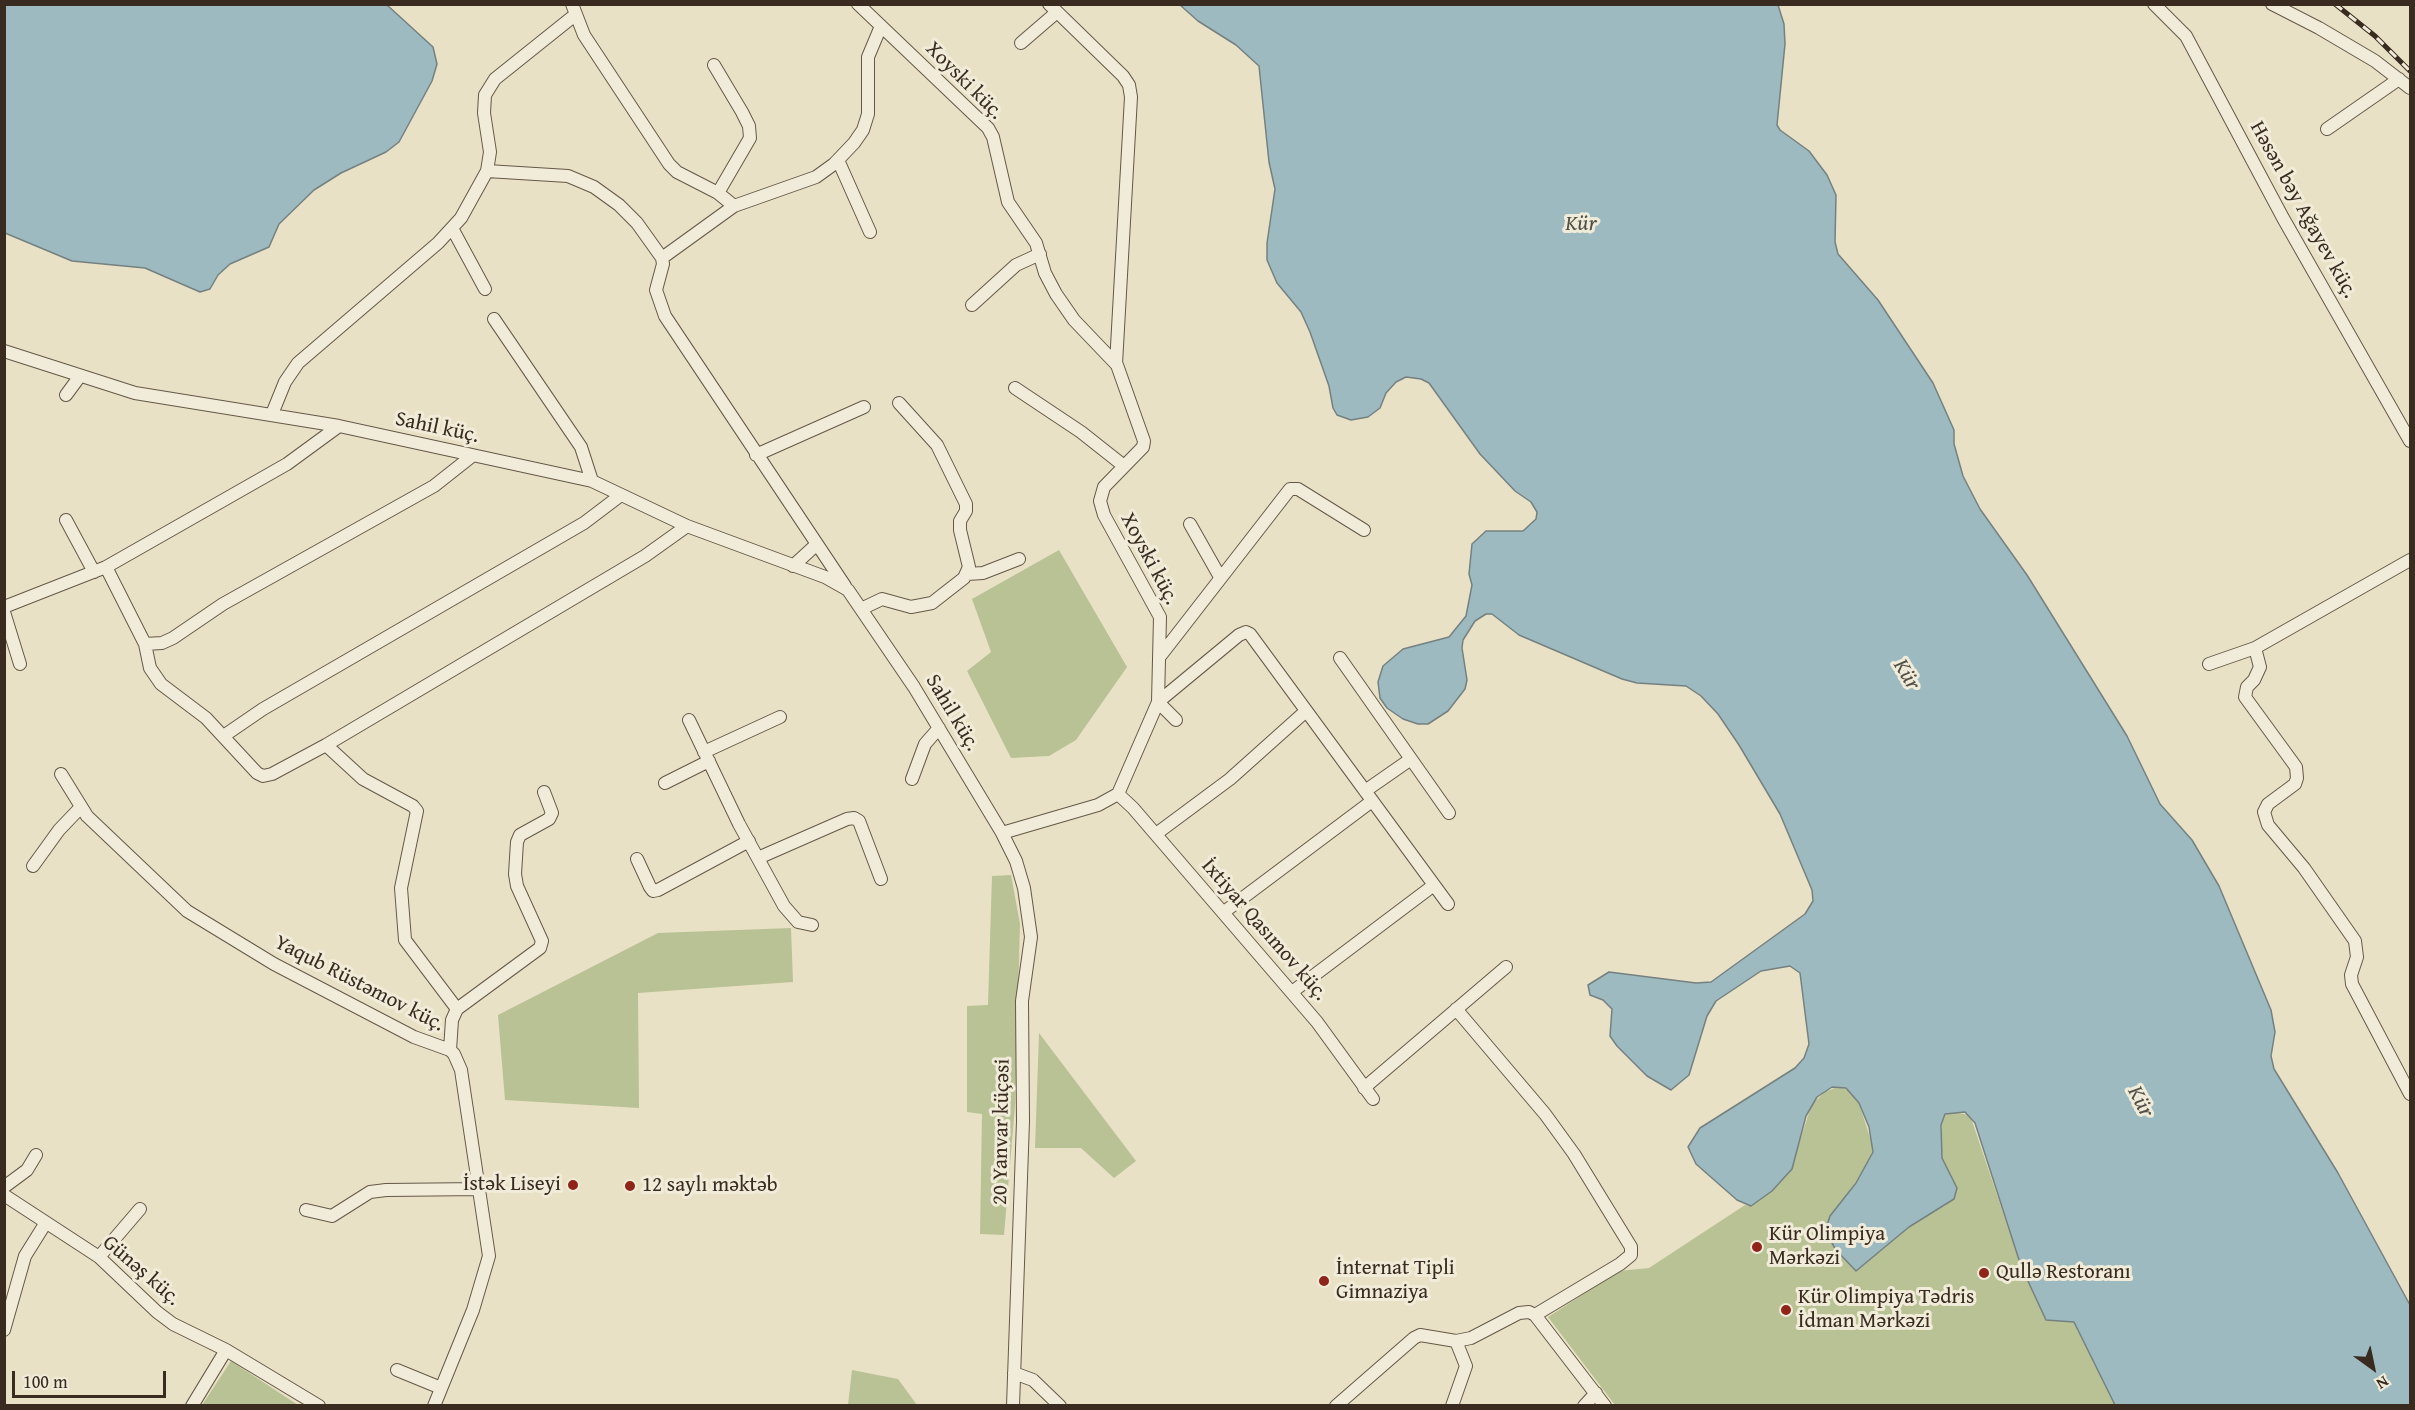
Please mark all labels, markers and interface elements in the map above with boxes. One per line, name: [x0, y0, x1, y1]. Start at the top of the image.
street label: Xoyski küç.: [920, 37, 1008, 125]
street label: Həsən bəy Ağayev küç.: [2244, 117, 2362, 303]
water label: Kür: [1565, 211, 1597, 237]
street label: Sahil küç.: [393, 407, 481, 449]
street label: Xoyski küç.: [1114, 509, 1184, 609]
water label: Kür: [1887, 655, 1925, 695]
street label: Sahil küç.: [919, 670, 985, 756]
street label: İxtiyar Qasımov küç.: [1196, 854, 1332, 1006]
street label: Yaqub Rüstəmov küç.: [270, 930, 448, 1038]
street label: 20 Yanvar küçəsi: [988, 1059, 1016, 1205]
water label: Kür: [2121, 1082, 2159, 1122]
place label: İstək Liseyi: [463, 1172, 561, 1198]
place label: 12 saylı məktəb: [642, 1173, 778, 1199]
marker: İstək Liseyi: [566, 1178, 580, 1192]
marker: 12 saylı məktəb: [623, 1179, 637, 1193]
place label: Kür Olimpiya Mərkəzi: [1769, 1222, 1885, 1272]
street label: Günəş küç.: [97, 1230, 185, 1312]
marker: Kür Olimpiya Mərkəzi: [1750, 1240, 1764, 1254]
place label: İnternat Tipli Gimnaziya: [1336, 1256, 1455, 1306]
place label: Qullə Restoranı: [1996, 1260, 2131, 1286]
marker: Qullə Restoranı: [1977, 1266, 1991, 1280]
marker: İnternat Tipli Gimnaziya: [1317, 1274, 1331, 1288]
place label: Kür Olimpiya Tədris İdman Mərkəzi: [1798, 1285, 1974, 1335]
marker: Kür Olimpiya Tədris İdman Mərkəzi: [1779, 1303, 1793, 1317]
north arrow: [2343, 1338, 2403, 1398]
scale bar: [15, 1359, 170, 1397]
text: 100 m: [23, 1368, 68, 1395]
text: N: [2372, 1370, 2394, 1396]

